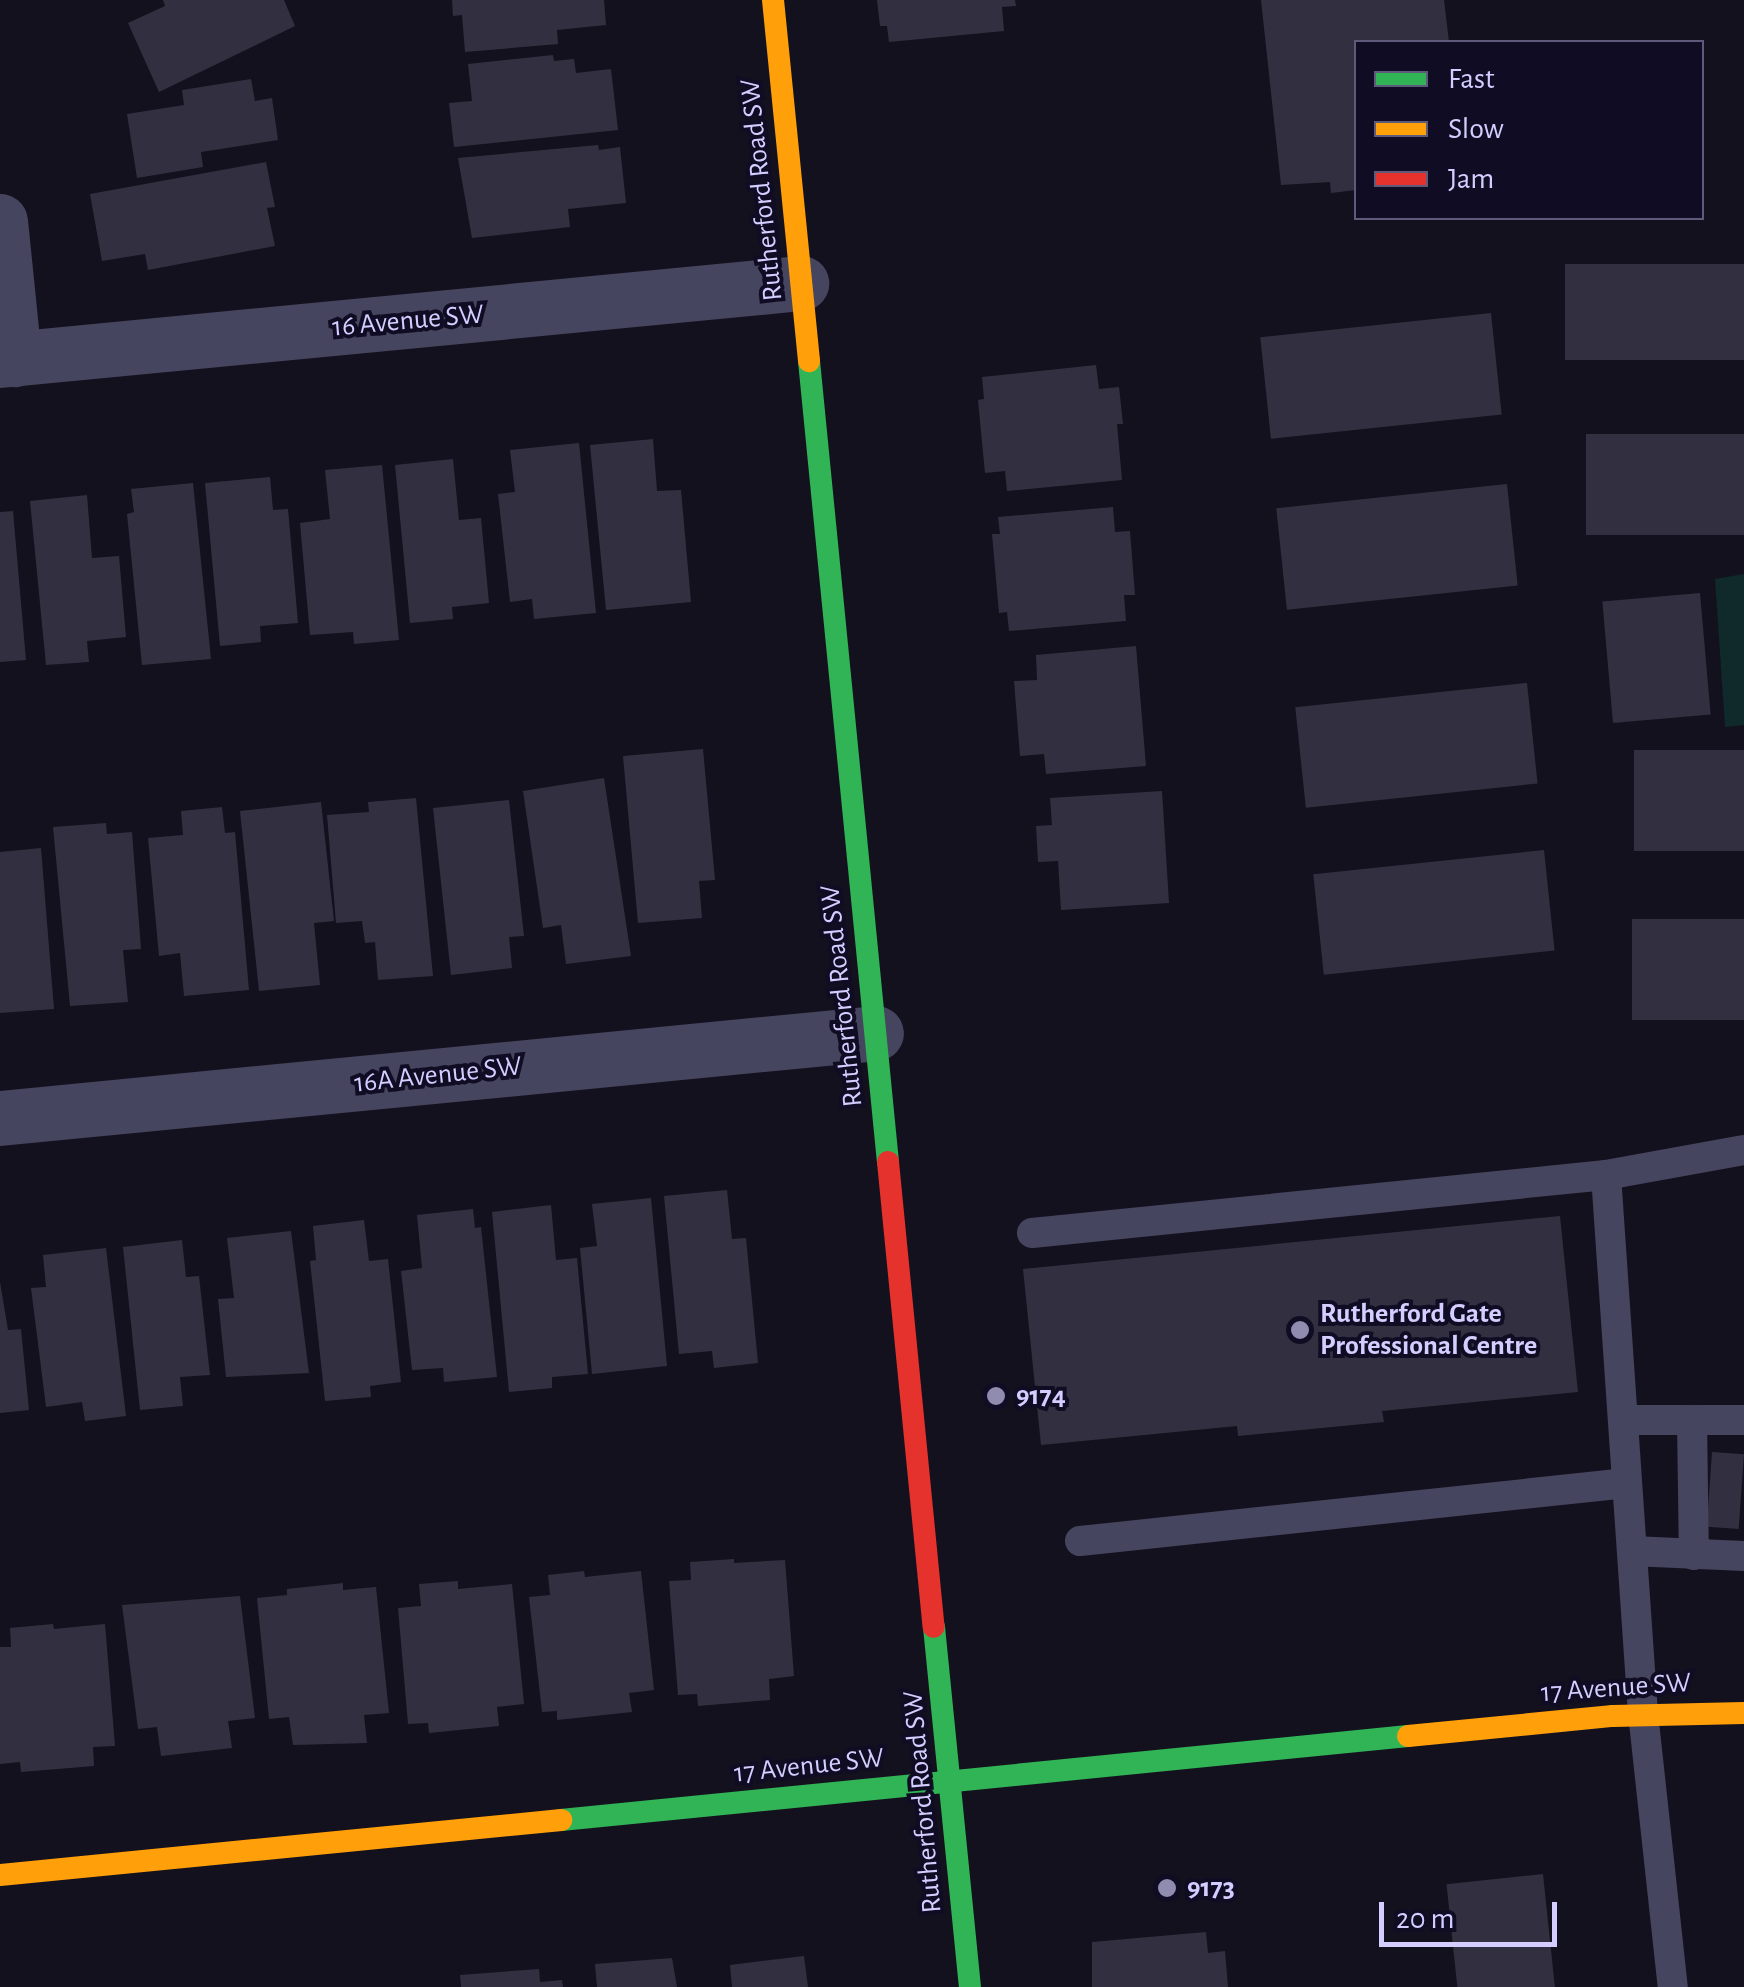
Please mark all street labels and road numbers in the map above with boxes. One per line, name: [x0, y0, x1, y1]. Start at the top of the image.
street label: Rutherford Road SW: [734, 77, 790, 303]
street label: 16 Avenue SW: [331, 298, 485, 344]
street label: Rutherford Road SW: [814, 883, 870, 1109]
street label: 16A Avenue SW: [353, 1050, 523, 1100]
street label: 17 Avenue SW: [1540, 1666, 1692, 1710]
street label: Rutherford Road SW: [897, 1690, 949, 1914]
street label: 17 Avenue SW: [732, 1741, 886, 1791]

